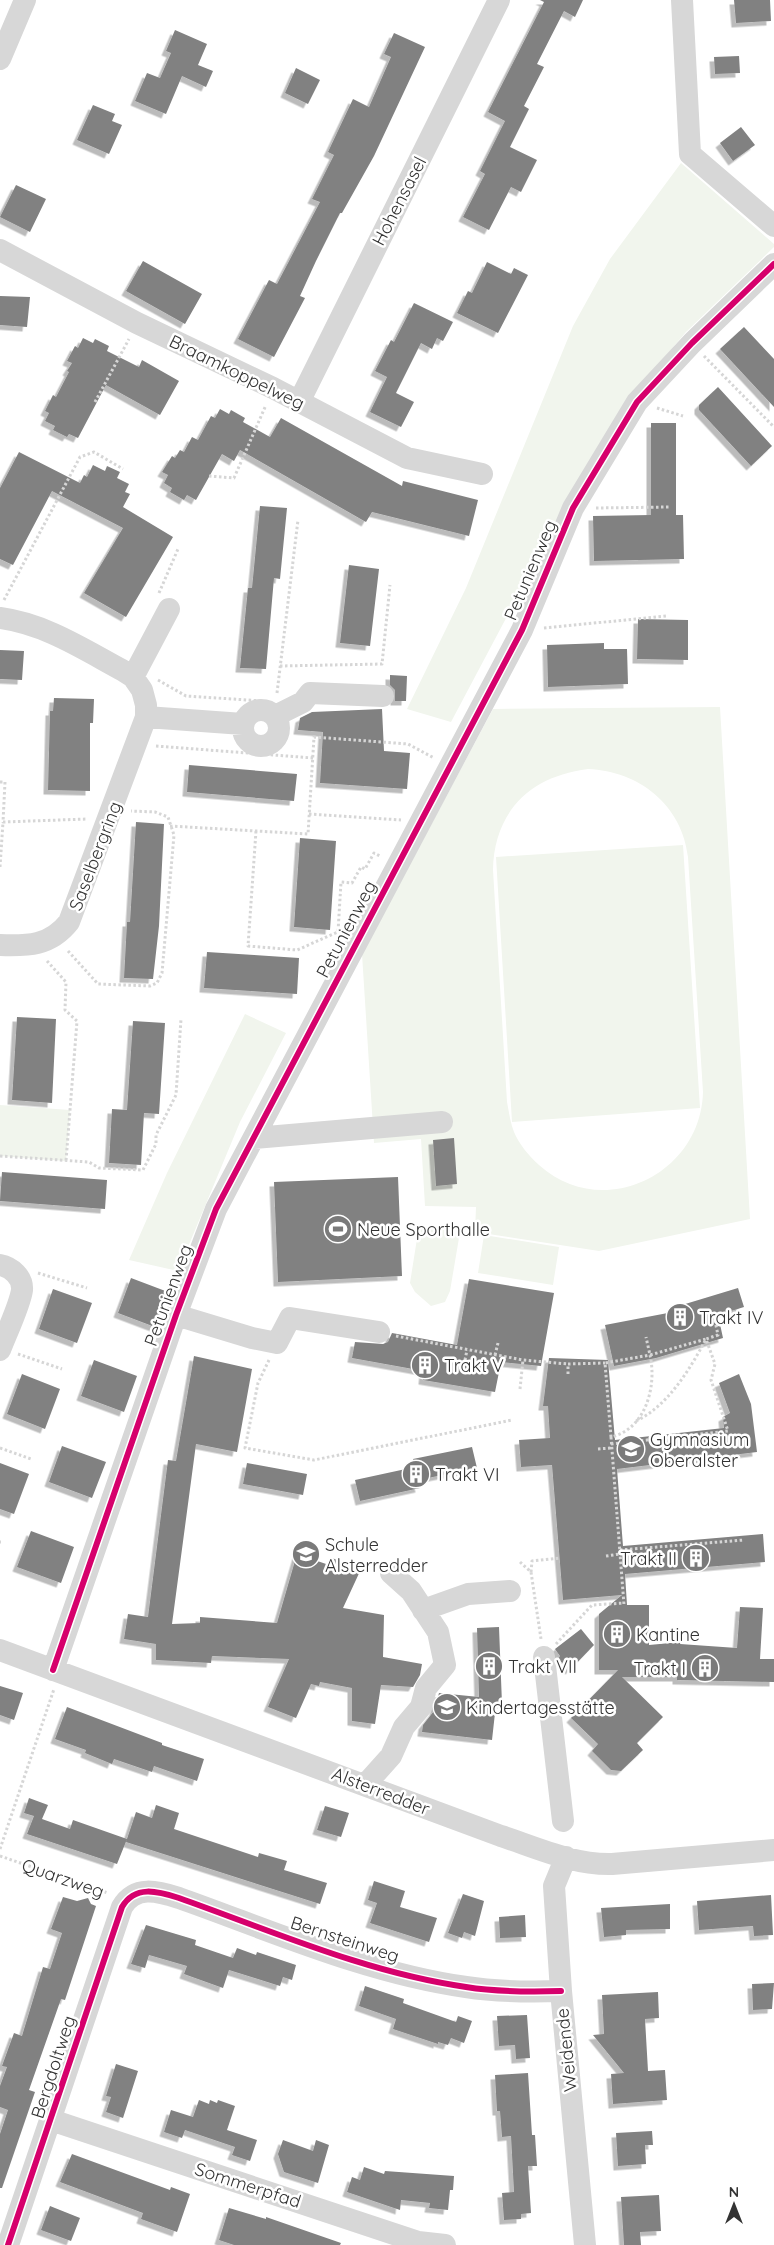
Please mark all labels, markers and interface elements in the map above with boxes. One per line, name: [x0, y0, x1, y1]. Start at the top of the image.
street label: Hohensasel: [367, 153, 431, 249]
street label: Braamkoppelweg: [166, 329, 308, 415]
street label: Petunienweg: [499, 516, 561, 624]
street label: Saselbergring: [64, 798, 126, 914]
street label: Petunienweg: [311, 876, 381, 982]
sports icon: Neue Sporthalle: [323, 1214, 353, 1244]
place label: Neue Sporthalle: [357, 1218, 490, 1241]
street label: Petunienweg: [139, 1241, 197, 1349]
building icon: Trakt IV: [665, 1302, 695, 1332]
place label: Trakt IV: [699, 1306, 764, 1329]
building icon: Trakt V: [410, 1350, 440, 1380]
place label: Trakt V: [444, 1354, 504, 1377]
place label: Gymnasium Oberalster: [650, 1428, 749, 1472]
school or university icon: Gymnasium Oberalster: [616, 1434, 646, 1464]
building icon: Trakt VI: [401, 1459, 431, 1489]
place label: Trakt VI: [435, 1463, 500, 1486]
place label: Schule Alsterredder: [325, 1533, 428, 1577]
school or university icon: Schule Alsterredder: [291, 1539, 321, 1569]
building icon: Trakt II: [681, 1543, 711, 1573]
place label: Trakt II: [620, 1547, 677, 1570]
building icon: Kantine: [602, 1619, 632, 1649]
place label: Kantine: [636, 1623, 700, 1646]
building icon: Trakt VII: [474, 1651, 504, 1681]
building icon: Trakt I: [690, 1653, 720, 1683]
place label: Trakt VII: [508, 1655, 577, 1678]
place label: Trakt I: [633, 1657, 686, 1680]
school or university icon: Kindertagesstätte: [432, 1692, 462, 1722]
place label: Kindertagesstätte: [466, 1696, 615, 1719]
street label: Alsterredder: [329, 1762, 433, 1820]
street label: Quarzweg: [19, 1853, 107, 1903]
street label: Bernsteinweg: [288, 1911, 402, 1967]
street label: Weidende: [550, 2007, 582, 2093]
street label: Bergdoltweg: [26, 2013, 80, 2121]
street label: Sommerpfad: [192, 2157, 304, 2213]
north arrow: [709, 2180, 759, 2230]
text: N: [729, 2183, 739, 2201]

